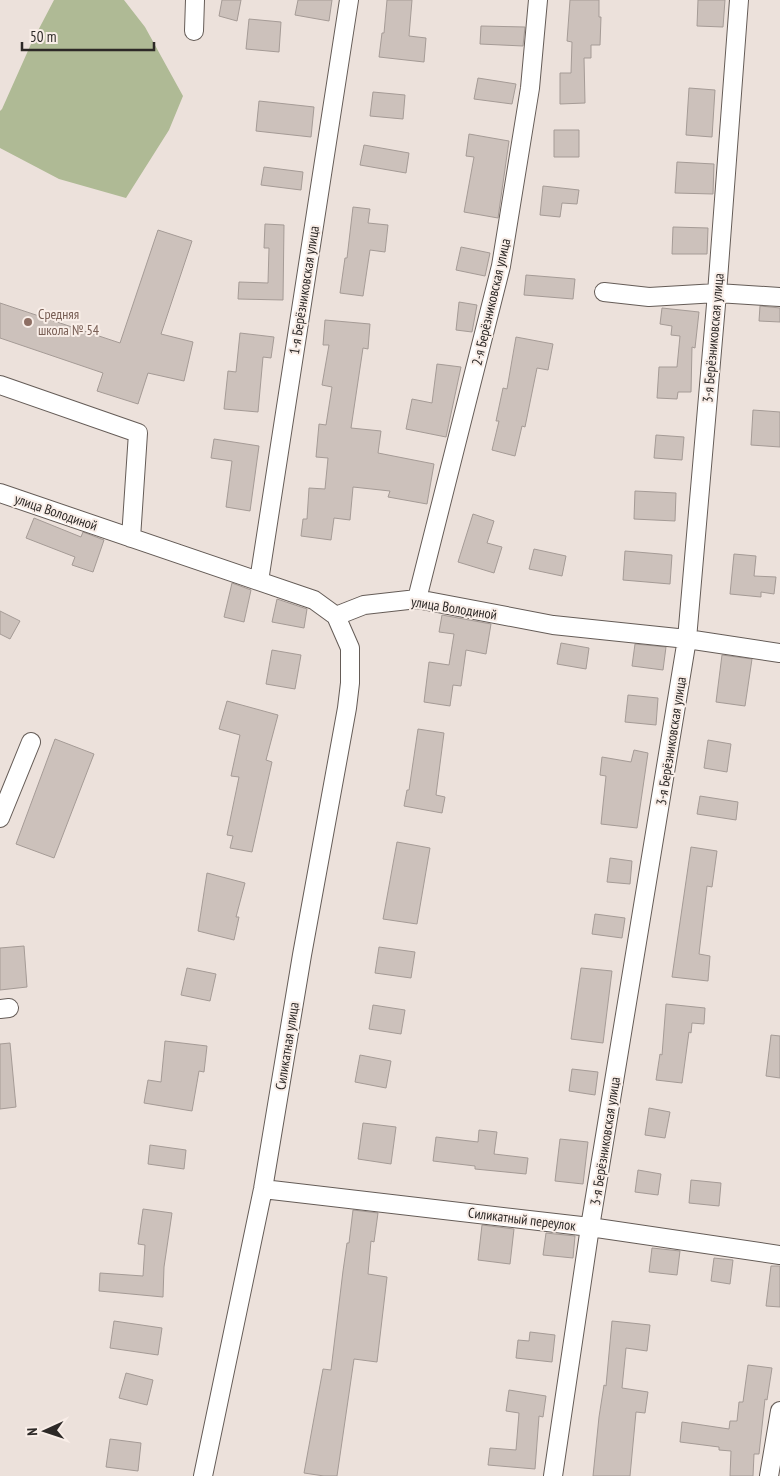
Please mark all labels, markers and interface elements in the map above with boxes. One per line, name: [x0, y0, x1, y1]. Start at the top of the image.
scale bar: [22, 20, 155, 52]
text: 50 m: [30, 27, 56, 46]
street label: 1-я Берёзниковская улица: [285, 224, 323, 356]
street label: 2-я Берёзниковская улица: [468, 237, 514, 367]
street label: 3-я Берёзниковская улица: [698, 273, 728, 403]
place label: Средняя школа № 54: [38, 305, 100, 339]
marker: Средняя школа № 54: [22, 316, 34, 328]
street label: улица Володиной: [12, 489, 100, 535]
street label: улица Володиной: [410, 592, 498, 624]
street label: 3-я Берёзниковская улица: [652, 675, 690, 807]
street label: Силикатная улица: [271, 1001, 303, 1091]
street label: 3-я Берёзниковская улица: [586, 1075, 624, 1207]
street label: Силикатный переулок: [467, 1203, 577, 1235]
north arrow: [20, 1406, 70, 1456]
text: N: [23, 1427, 41, 1436]

